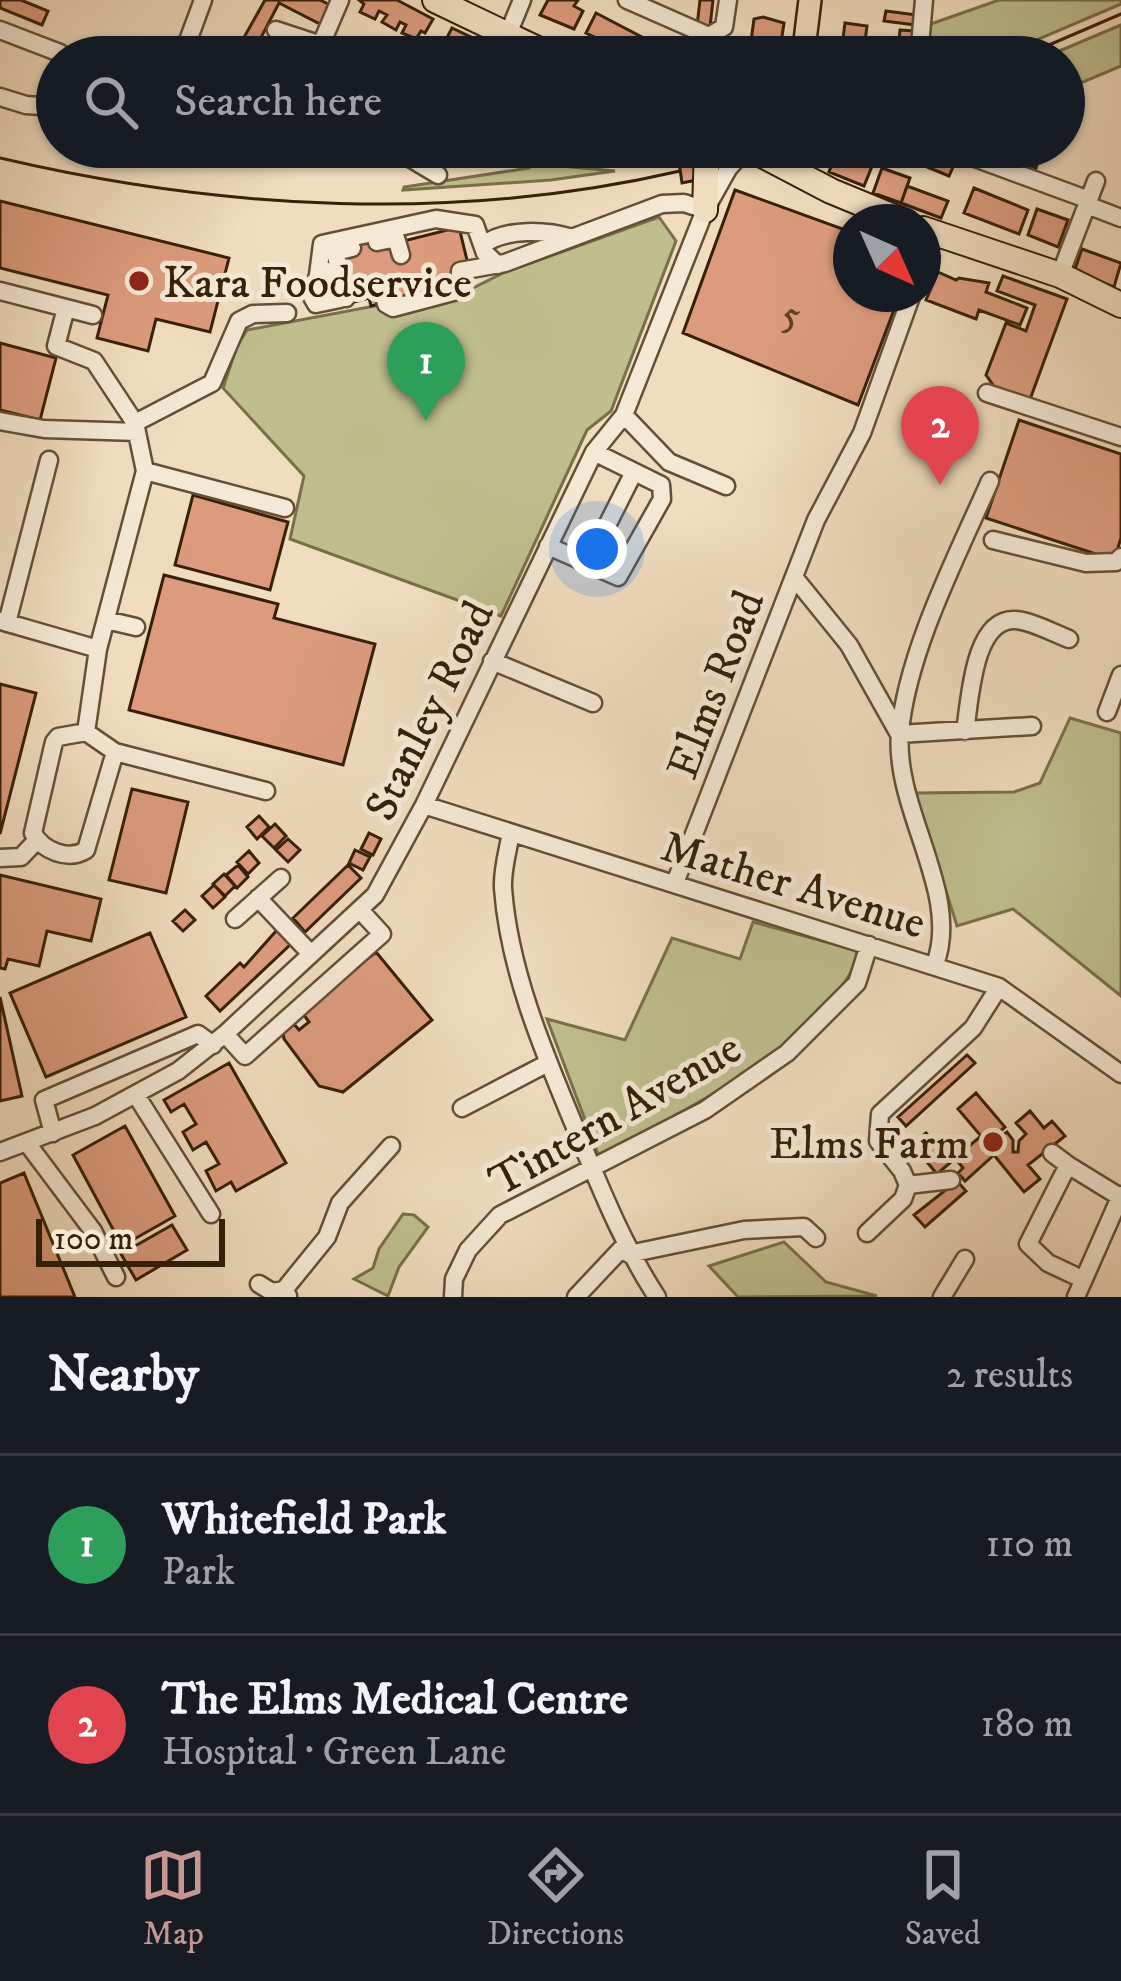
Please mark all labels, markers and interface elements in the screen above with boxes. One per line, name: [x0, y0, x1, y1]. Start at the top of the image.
search box: [36, 36, 1085, 168]
icon: search: [78, 69, 144, 135]
text: Search here: [174, 74, 382, 130]
north arrow: [833, 204, 941, 312]
place label: Kara Foodservice: [163, 256, 472, 312]
marker: Kara Foodservice: [126, 268, 152, 294]
house number: 5: [781, 291, 801, 340]
pin: 1: [387, 322, 465, 421]
pin: 2: [901, 386, 979, 485]
your location: [567, 519, 627, 579]
street label: Elms Road: [655, 583, 778, 787]
street label: Stanley Road: [354, 592, 508, 830]
street label: Mather Avenue: [654, 819, 932, 953]
street label: Tintern Avenue: [480, 1021, 751, 1210]
place label: Elms Farm: [769, 1117, 969, 1173]
marker: Elms Farm: [980, 1129, 1006, 1155]
scale bar: [36, 1213, 225, 1266]
text: 100 m: [54, 1219, 133, 1260]
text: Nearby: [48, 1343, 199, 1407]
text: 2 results: [946, 1351, 1073, 1400]
text: Whitefield Park: [162, 1492, 446, 1548]
text: 1: [80, 1520, 94, 1569]
text: 110 m: [986, 1520, 1073, 1569]
text: Park: [162, 1548, 235, 1597]
text: The Elms Medical Centre: [162, 1672, 628, 1728]
text: 2: [77, 1700, 97, 1749]
text: 180 m: [981, 1700, 1073, 1749]
text: Hospital · Green Lane: [162, 1728, 506, 1777]
tab: Map: [140, 1842, 206, 1955]
tab: Directions: [487, 1842, 624, 1955]
tab: Saved: [905, 1842, 981, 1955]

